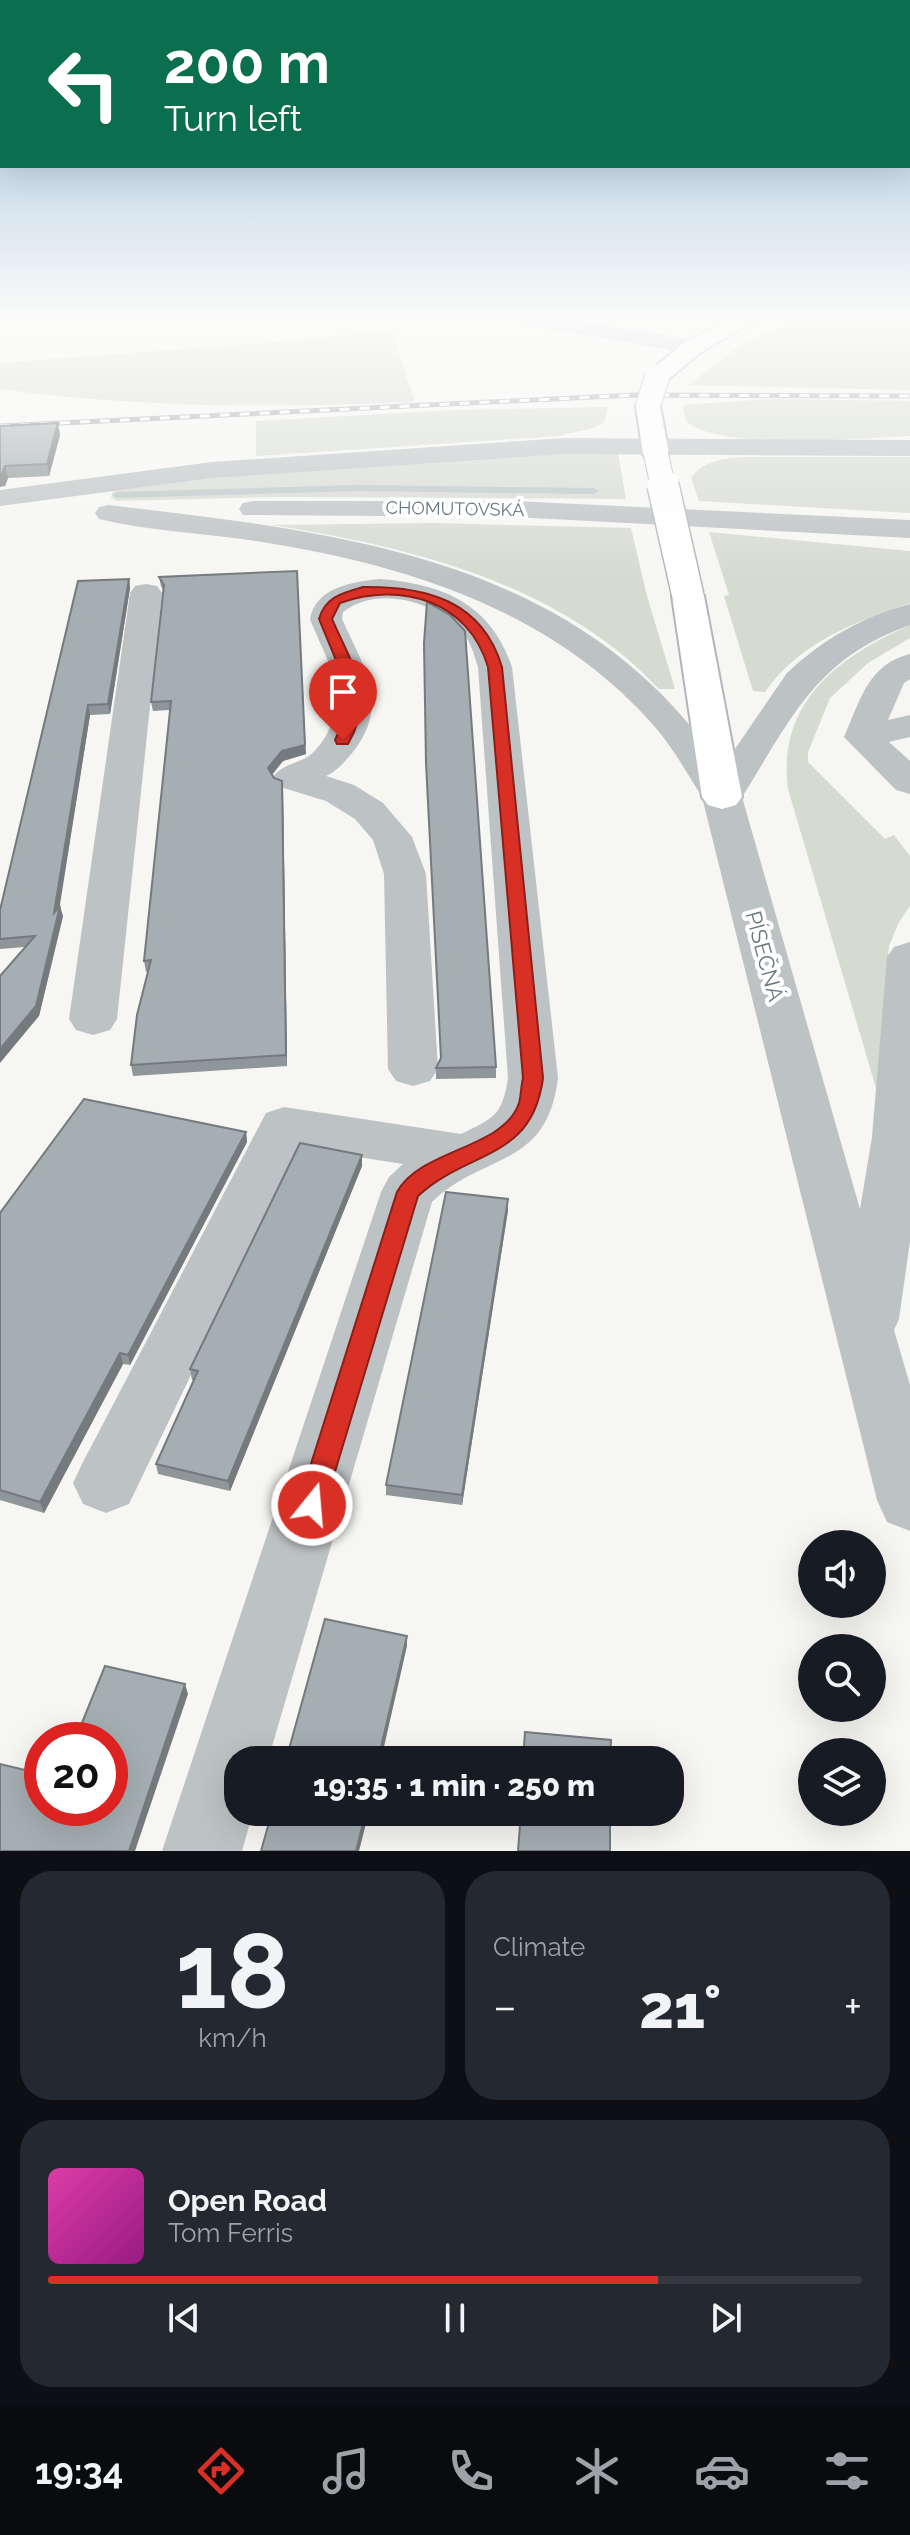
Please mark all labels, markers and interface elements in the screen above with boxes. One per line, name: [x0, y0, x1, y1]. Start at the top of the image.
text: 200 m: [164, 30, 330, 96]
icon: left: [32, 32, 136, 136]
text: Turn left: [164, 97, 302, 139]
street label: CHOMUTOVSKÁ: [386, 496, 525, 520]
pin: [309, 658, 377, 740]
icon: arrive: [321, 670, 365, 714]
street label: PÍSEČNÁ: [740, 908, 790, 1004]
position arrow: [270, 1463, 354, 1547]
map controls: [798, 1530, 886, 1826]
button: sound: [798, 1530, 886, 1618]
button: search: [798, 1634, 886, 1722]
speed limit sign: 20: [24, 1722, 128, 1826]
button: layers: [798, 1738, 886, 1826]
text: 19:35 · 1 min · 250 m: [313, 1768, 595, 1803]
text: 18: [175, 1910, 290, 2032]
text: Climate: [493, 1932, 585, 1962]
text: 21°: [639, 1972, 721, 2042]
text: −: [493, 1981, 517, 2032]
text: +: [844, 1981, 862, 2032]
text: km/h: [198, 2023, 267, 2053]
text: Open Road: [168, 2183, 327, 2218]
text: Tom Ferris: [168, 2218, 293, 2248]
icon: previous: [162, 2296, 206, 2340]
icon: pause: [433, 2296, 477, 2340]
icon: next: [704, 2296, 748, 2340]
icon: directions: [193, 2443, 249, 2499]
icon: music: [318, 2443, 374, 2499]
icon: phone: [443, 2443, 499, 2499]
icon: climate: [569, 2443, 625, 2499]
icon: car: [694, 2443, 750, 2499]
icon: filters: [819, 2443, 875, 2499]
text: 19:34: [35, 2450, 123, 2492]

